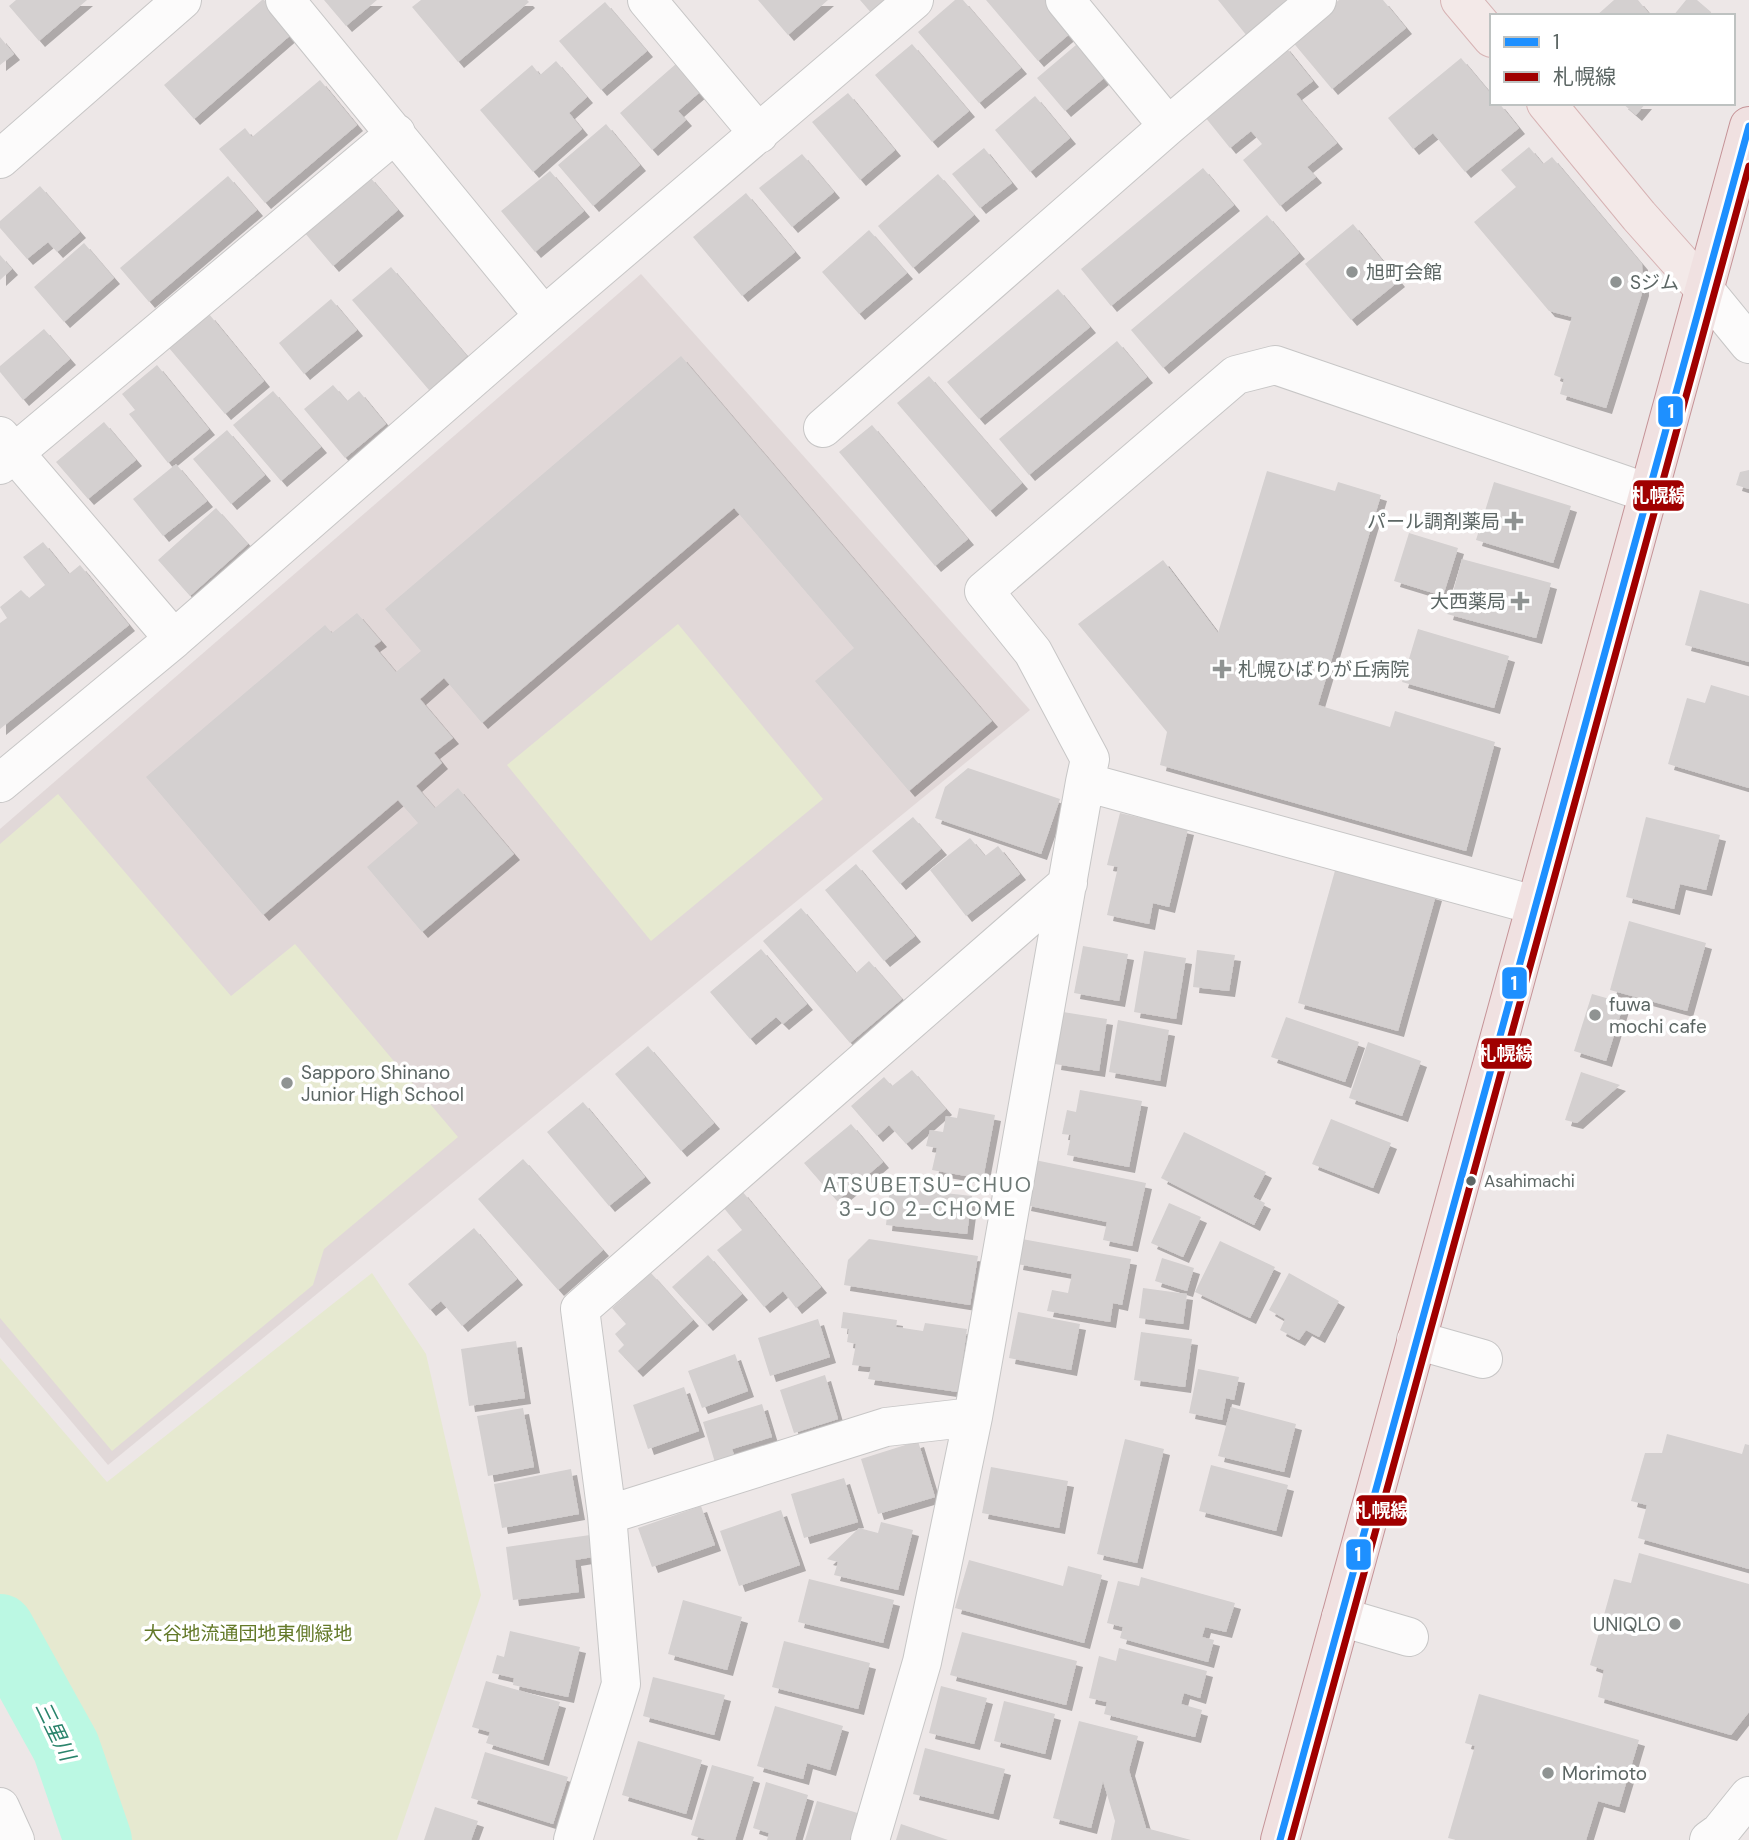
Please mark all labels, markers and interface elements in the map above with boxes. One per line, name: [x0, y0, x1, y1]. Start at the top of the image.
legend: [1490, 14, 1735, 105]
text: 1: [1553, 28, 1560, 56]
text: 札幌線: [1553, 63, 1616, 91]
place label: 旭町会館: [1366, 260, 1442, 285]
marker: 旭町会館: [1344, 264, 1360, 280]
place label: Sジム: [1630, 270, 1679, 295]
marker: Sジム: [1608, 274, 1624, 290]
line badge: 1: [1657, 395, 1684, 428]
text: 1: [1668, 399, 1674, 424]
line badge: 札幌線: [1632, 479, 1685, 512]
text: 札幌線: [1630, 483, 1688, 508]
place label: パール調剤薬局: [1367, 509, 1500, 534]
marker: パール調剤薬局: [1506, 513, 1522, 529]
place label: 大西薬局: [1430, 589, 1506, 614]
marker: 大西薬局: [1512, 593, 1528, 609]
place label: 札幌ひばりが丘病院: [1238, 657, 1409, 682]
marker: 札幌ひばりが丘病院: [1212, 659, 1232, 679]
line badge: 1: [1501, 966, 1528, 1000]
text: 1: [1511, 971, 1517, 996]
place label: fuwa mochi cafe: [1609, 992, 1707, 1039]
marker: fuwa mochi cafe: [1587, 1007, 1603, 1023]
line badge: 札幌線: [1480, 1037, 1533, 1070]
text: 札幌線: [1477, 1041, 1535, 1066]
place label: Sapporo Shinano Junior High School: [301, 1060, 464, 1107]
marker: Sapporo Shinano Junior High School: [279, 1075, 295, 1091]
place label: Asahimachi: [1484, 1170, 1575, 1192]
district label: ATSUBETSU-CHUO 3-JO 2-CHOME: [823, 1171, 1033, 1223]
marker: Asahimachi: [1464, 1174, 1478, 1188]
line badge: 札幌線: [1355, 1494, 1408, 1527]
text: 札幌線: [1352, 1498, 1410, 1523]
line badge: 1: [1345, 1538, 1372, 1571]
text: 1: [1355, 1542, 1361, 1567]
place label: UNIQLO: [1593, 1612, 1661, 1637]
marker: UNIQLO: [1667, 1616, 1683, 1632]
park label: 大谷地流通団地東側緑地: [143, 1621, 353, 1646]
water label: 三里川: [29, 1697, 82, 1767]
place label: Morimoto: [1562, 1761, 1647, 1786]
marker: Morimoto: [1540, 1765, 1556, 1781]

